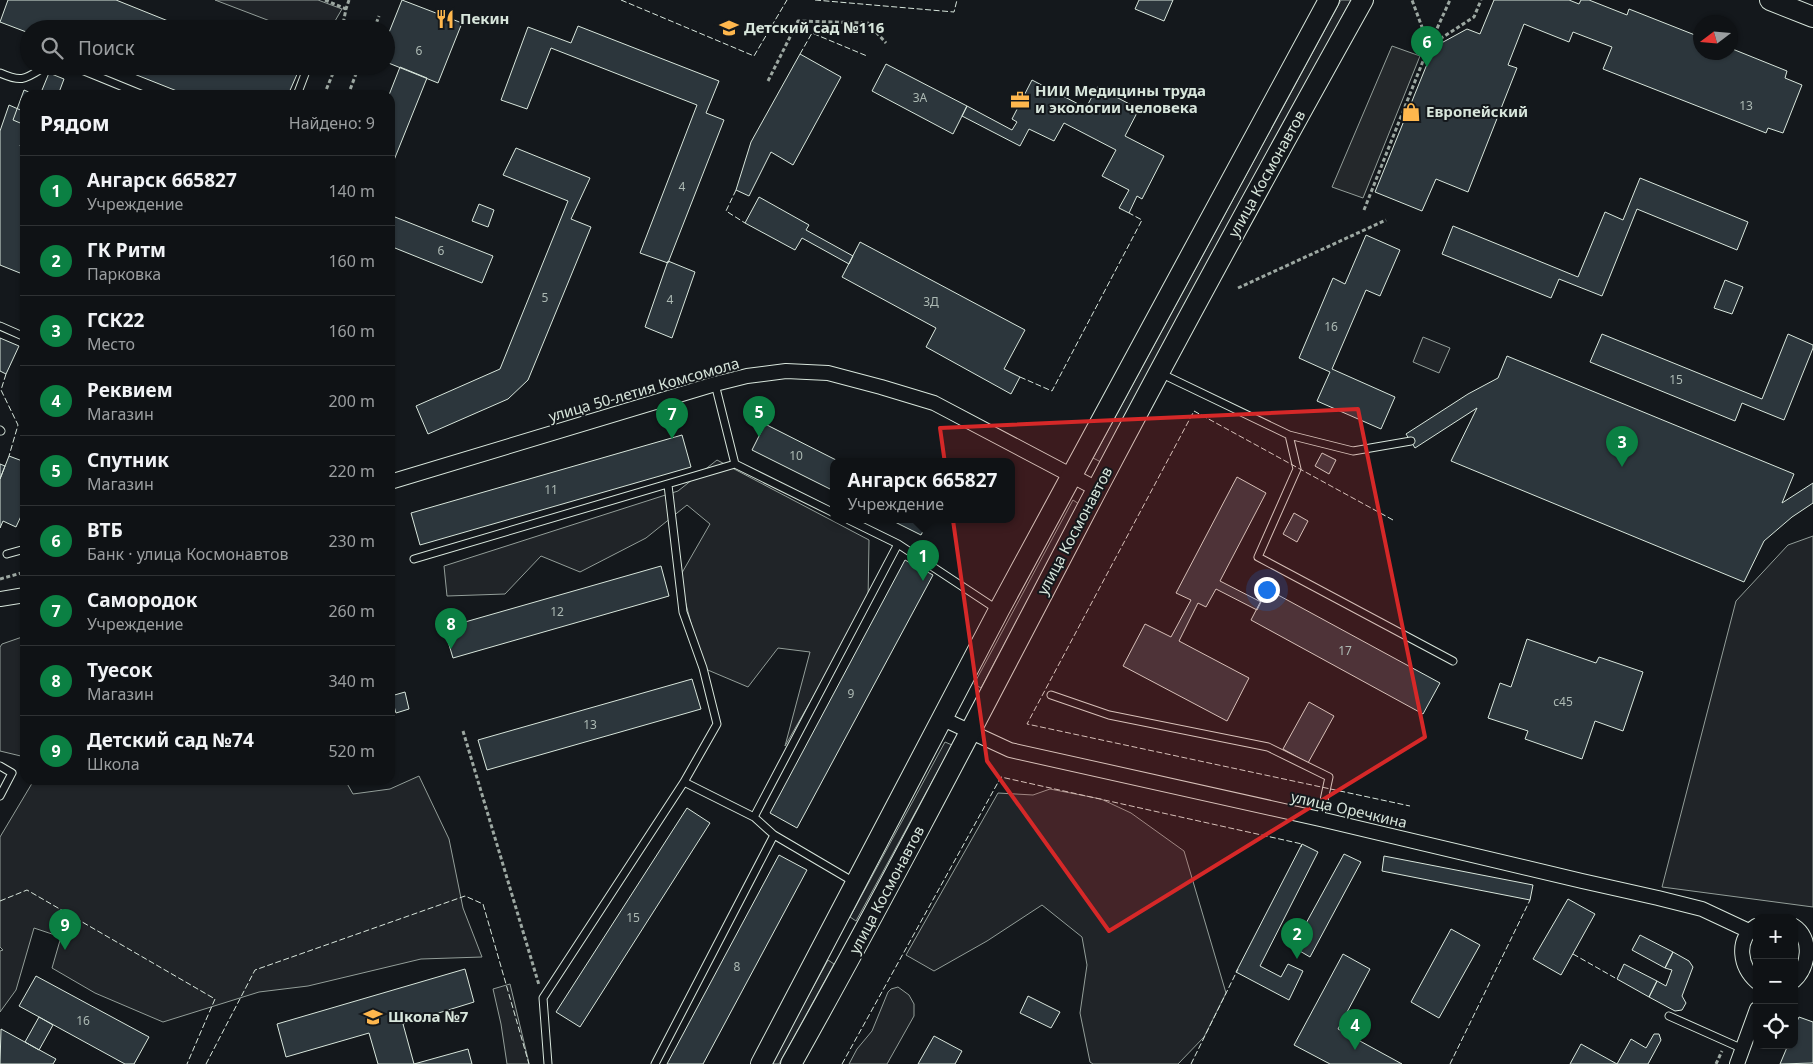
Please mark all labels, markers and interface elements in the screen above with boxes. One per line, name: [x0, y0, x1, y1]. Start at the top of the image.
restaurant icon: Пекин: [434, 8, 456, 30]
place label: Пекин: [460, 8, 509, 28]
north arrow: [1693, 15, 1738, 60]
school or university icon: Детский сад №116: [718, 17, 740, 39]
place label: Детский сад №116: [744, 17, 885, 37]
search box: [20, 20, 395, 75]
pin: 6: [1411, 26, 1443, 67]
icon: search: [38, 34, 66, 62]
text: Поиск: [78, 35, 134, 61]
house number: 6: [416, 42, 423, 59]
place label: НИИ Медицины труда и экологии человека: [1035, 80, 1206, 117]
house number: 3А: [913, 89, 928, 106]
office icon: НИИ Медицины труда и экологии человека: [1009, 89, 1031, 111]
house number: 13: [1739, 97, 1753, 114]
shop icon: Европейский: [1400, 101, 1422, 123]
place label: Европейский: [1426, 101, 1528, 121]
street label: улица Космонавтов: [1223, 106, 1309, 241]
text: Рядом: [40, 109, 110, 137]
text: Найдено: 9: [289, 112, 375, 134]
text: Ангарск 665827: [87, 167, 237, 193]
house number: 4: [679, 178, 686, 195]
text: 1: [51, 180, 61, 202]
text: 140 m: [328, 180, 375, 202]
text: Учреждение: [87, 193, 183, 215]
text: ГК Ритм: [87, 237, 166, 263]
house number: 6: [438, 242, 445, 259]
text: 2: [51, 250, 61, 272]
text: 160 m: [328, 250, 375, 272]
text: Парковка: [87, 263, 161, 285]
house number: 5: [542, 289, 549, 306]
house number: 4: [667, 291, 674, 308]
house number: 3Д: [923, 293, 939, 310]
text: ГСК22: [87, 307, 144, 333]
house number: 16: [1324, 318, 1338, 335]
text: 3: [51, 320, 61, 342]
text: 160 m: [328, 320, 375, 342]
text: Место: [87, 333, 135, 355]
street label: улица 50-летия Комсомола: [546, 352, 741, 426]
house number: 15: [1669, 371, 1683, 388]
text: Реквием: [87, 377, 173, 403]
text: 4: [51, 390, 61, 412]
text: 200 m: [328, 390, 375, 412]
pin: 5: [743, 396, 775, 437]
pin: 7: [656, 398, 688, 439]
text: Магазин: [87, 403, 154, 425]
pin: 3: [1606, 426, 1638, 467]
text: Спутник: [87, 447, 169, 473]
house number: 10: [789, 447, 803, 464]
popup: [830, 458, 1015, 523]
text: 5: [51, 460, 61, 482]
text: 220 m: [328, 460, 375, 482]
street label: улица Космонавтов: [1032, 463, 1116, 598]
text: Ангарск 665827: [848, 467, 997, 493]
text: Магазин: [87, 473, 154, 495]
house number: 11: [544, 481, 558, 498]
text: Учреждение: [848, 493, 944, 515]
text: ВТБ: [87, 517, 123, 543]
text: 6: [51, 530, 61, 552]
text: 230 m: [328, 530, 375, 552]
pin: 1: [907, 540, 939, 581]
text: Банк · улица Космонавтов: [87, 543, 288, 565]
your location: [1254, 577, 1280, 603]
text: Самородок: [87, 587, 198, 613]
text: 7: [51, 600, 61, 622]
text: 260 m: [328, 600, 375, 622]
house number: 12: [550, 603, 564, 620]
pin: 8: [435, 608, 467, 649]
text: Учреждение: [87, 613, 183, 635]
house number: 17: [1338, 642, 1352, 659]
text: Туесок: [87, 657, 152, 683]
text: 8: [51, 670, 61, 692]
text: 340 m: [328, 670, 375, 692]
text: Магазин: [87, 683, 154, 705]
house number: 9: [848, 685, 855, 702]
house number: с45: [1553, 693, 1573, 710]
house number: 13: [583, 716, 597, 733]
text: Детский сад №74: [87, 727, 254, 753]
text: 9: [51, 740, 61, 762]
text: 520 m: [328, 740, 375, 762]
text: Школа: [87, 753, 140, 775]
street label: улица Оречкина: [1289, 786, 1409, 832]
street label: улица Космонавтов: [844, 822, 928, 957]
pin: 9: [49, 909, 81, 950]
house number: 15: [626, 909, 640, 926]
map controls: [1753, 914, 1798, 1049]
button: +: [1753, 914, 1798, 959]
pin: 2: [1281, 918, 1313, 959]
house number: 8: [734, 958, 741, 975]
button: −: [1753, 959, 1798, 1004]
button: locate: [1753, 1004, 1798, 1049]
school or university icon: Школа №7: [362, 1006, 384, 1028]
place label: Школа №7: [388, 1006, 469, 1026]
pin: 4: [1339, 1009, 1371, 1050]
house number: 16: [76, 1012, 90, 1029]

